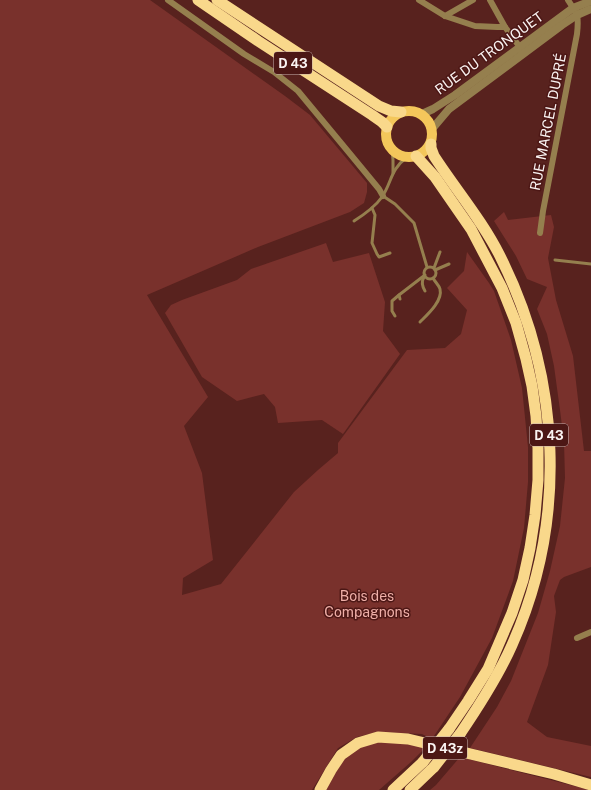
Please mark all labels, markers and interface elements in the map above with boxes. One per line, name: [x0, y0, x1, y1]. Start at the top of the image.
street label: RUE DU TRONQUET: [432, 8, 546, 98]
road number: D 43: [274, 52, 312, 74]
street label: RUE MARCEL DUPRÉ: [526, 52, 569, 192]
road number: D 43: [530, 424, 568, 446]
park label: Bois des Compagnons: [324, 588, 410, 620]
road number: D 43z: [423, 737, 467, 759]

